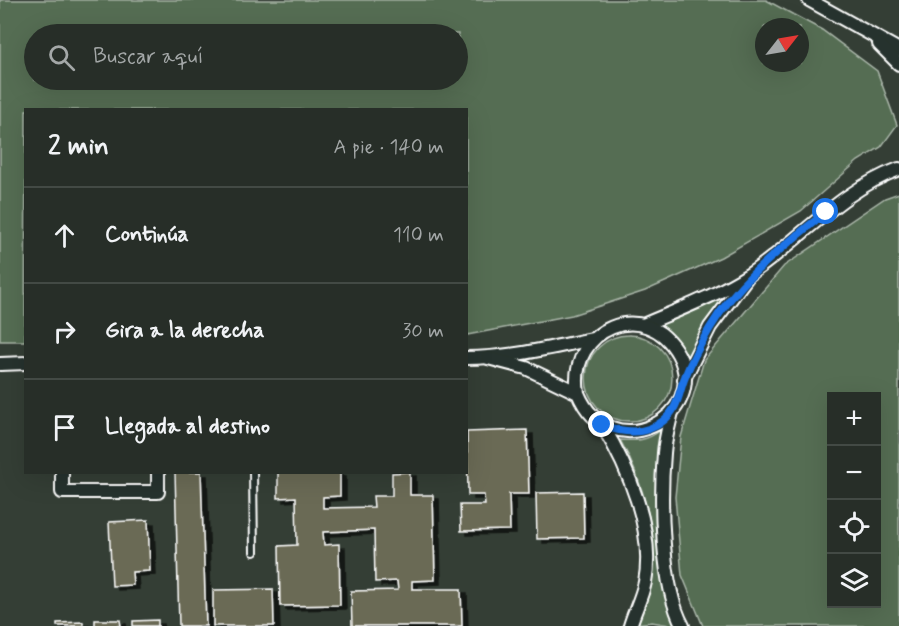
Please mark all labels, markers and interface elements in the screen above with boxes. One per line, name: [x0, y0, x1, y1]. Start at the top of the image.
north arrow: [755, 18, 809, 72]
search box: [24, 24, 468, 90]
icon: search: [45, 41, 78, 74]
text: Buscar aquí: [93, 43, 204, 71]
text: 2 min: [48, 130, 109, 164]
text: A pie · 140 m: [334, 134, 444, 161]
route start: [812, 198, 838, 224]
icon: ahead: [48, 219, 81, 252]
text: Continúa: [105, 221, 189, 249]
text: 110 m: [393, 222, 444, 249]
icon: right: [48, 315, 81, 348]
text: Gira a la derecha: [105, 317, 265, 345]
text: 30 m: [402, 318, 444, 345]
map controls: [827, 392, 881, 608]
button: +: [827, 392, 881, 446]
icon: arrive: [48, 411, 81, 444]
route end: [588, 411, 614, 437]
text: Llegada al destino: [105, 413, 270, 441]
button: −: [827, 446, 881, 500]
button: locate: [827, 500, 881, 554]
button: layers: [827, 554, 881, 608]

